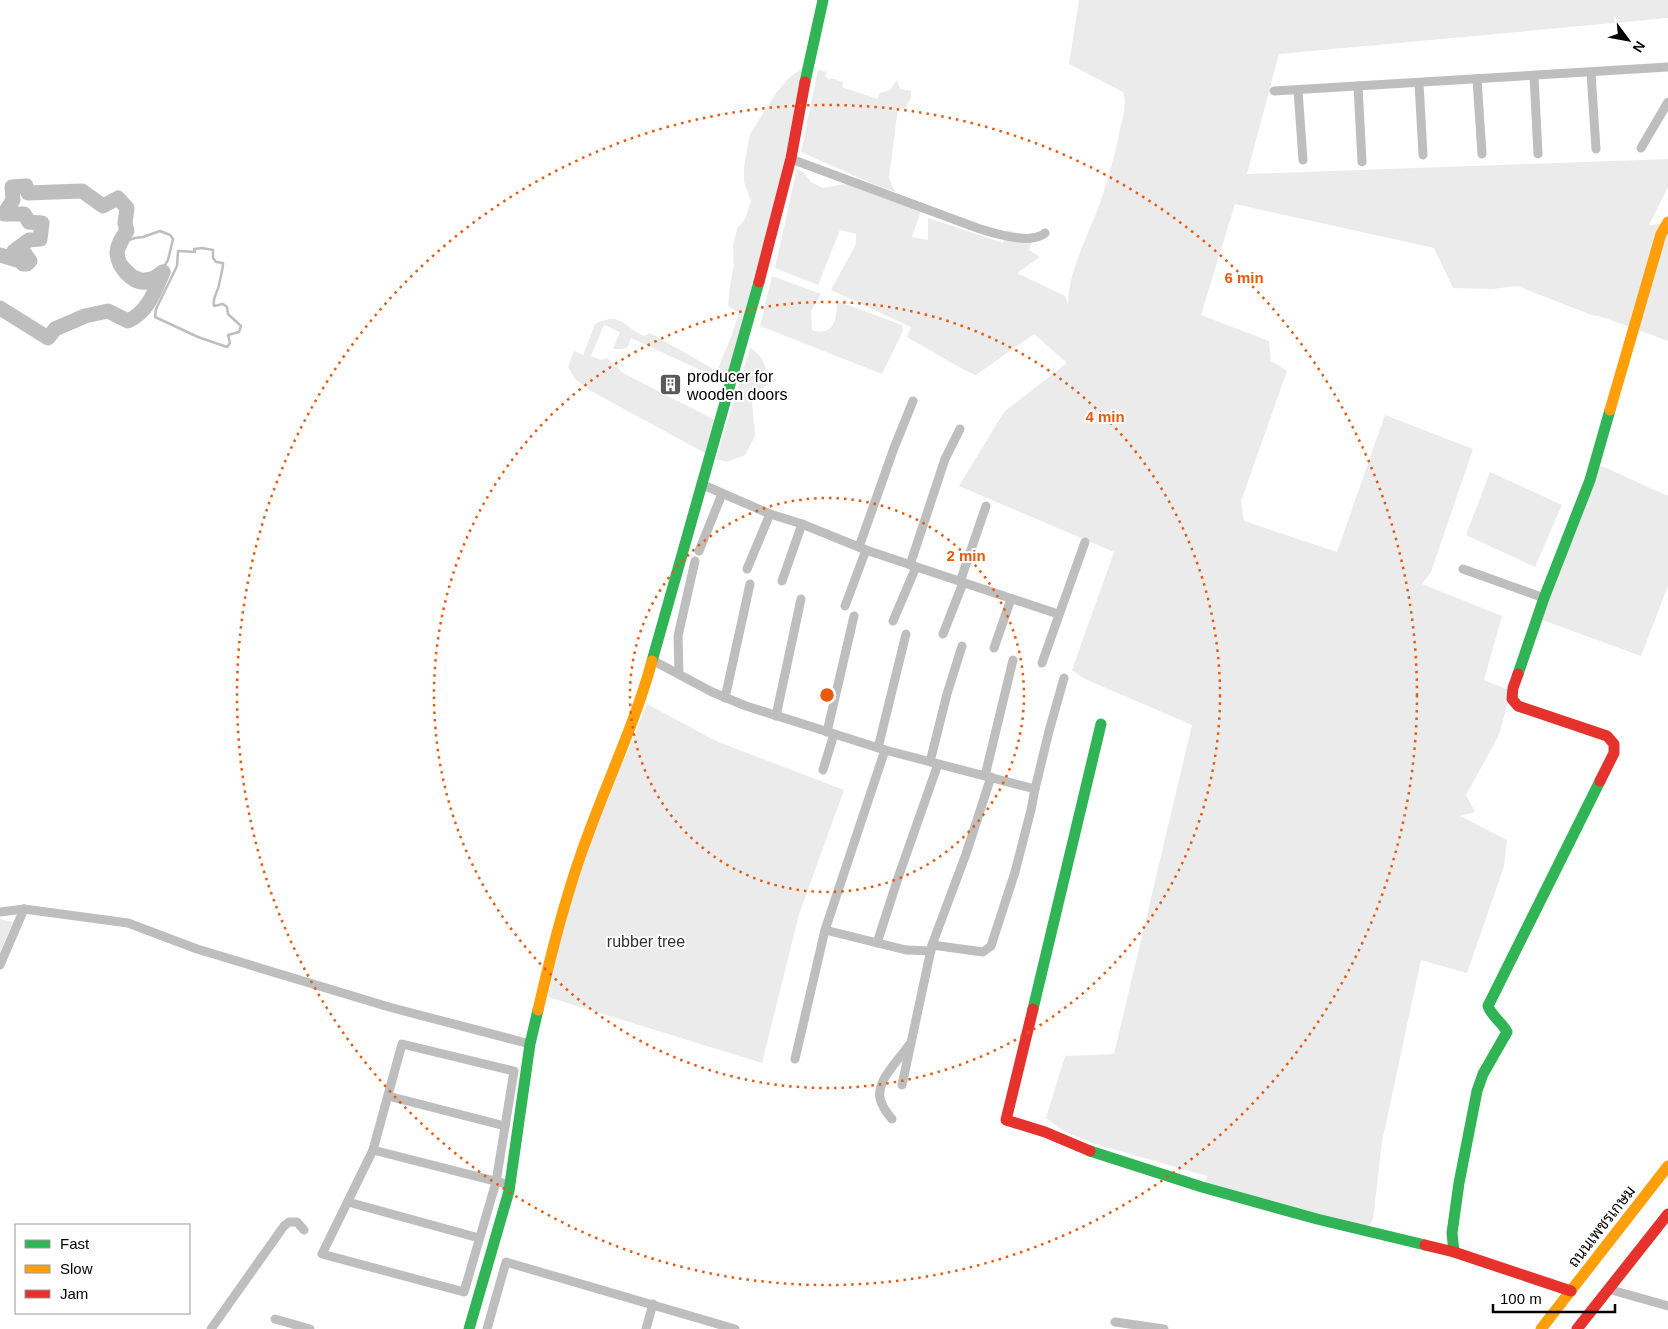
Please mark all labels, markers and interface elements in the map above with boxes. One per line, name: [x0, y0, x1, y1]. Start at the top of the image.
north arrow: [1603, 15, 1653, 65]
text: N: [1630, 38, 1648, 55]
text: 6 min: [1224, 269, 1264, 286]
place label: producer for wooden doors: [686, 368, 788, 403]
building icon: producer for wooden doors: [659, 373, 683, 397]
text: 4 min: [1085, 408, 1125, 425]
text: 2 min: [946, 547, 986, 564]
centre of rings: [818, 686, 836, 704]
park label: rubber tree: [607, 933, 685, 950]
street label: ถนนเพชรเกษม: [1564, 1182, 1638, 1270]
legend: [15, 1224, 190, 1314]
text: Fast: [60, 1235, 90, 1252]
text: Slow: [60, 1260, 93, 1277]
scale bar: [1493, 1282, 1616, 1314]
text: Jam: [60, 1285, 88, 1302]
text: 100 m: [1500, 1290, 1542, 1307]

